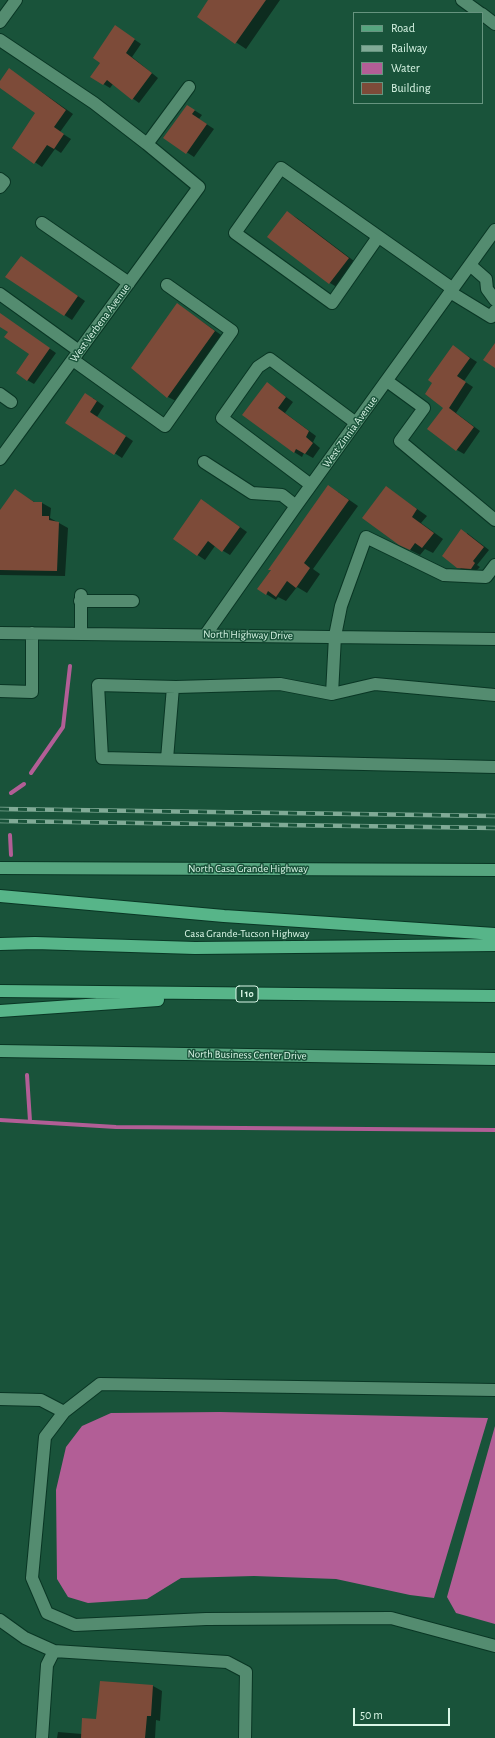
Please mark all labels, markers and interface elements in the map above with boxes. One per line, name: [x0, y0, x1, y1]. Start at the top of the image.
legend: [353, 12, 483, 104]
text: Road: [391, 22, 415, 34]
text: Railway: [391, 42, 427, 54]
text: Water: [391, 62, 420, 74]
text: Building: [391, 82, 431, 94]
street label: West Verbena Avenue: [67, 281, 133, 365]
street label: West Zinnia Avenue: [320, 394, 380, 470]
street label: North Highway Drive: [203, 628, 293, 642]
street label: North Casa Grande Highway: [188, 862, 308, 876]
street label: Casa Grande-Tucson Highway: [185, 927, 309, 941]
road number: I 10: [236, 986, 258, 1002]
street label: North Business Center Drive: [187, 1047, 307, 1063]
scale bar: [355, 1700, 452, 1726]
text: 50 m: [360, 1709, 383, 1721]

